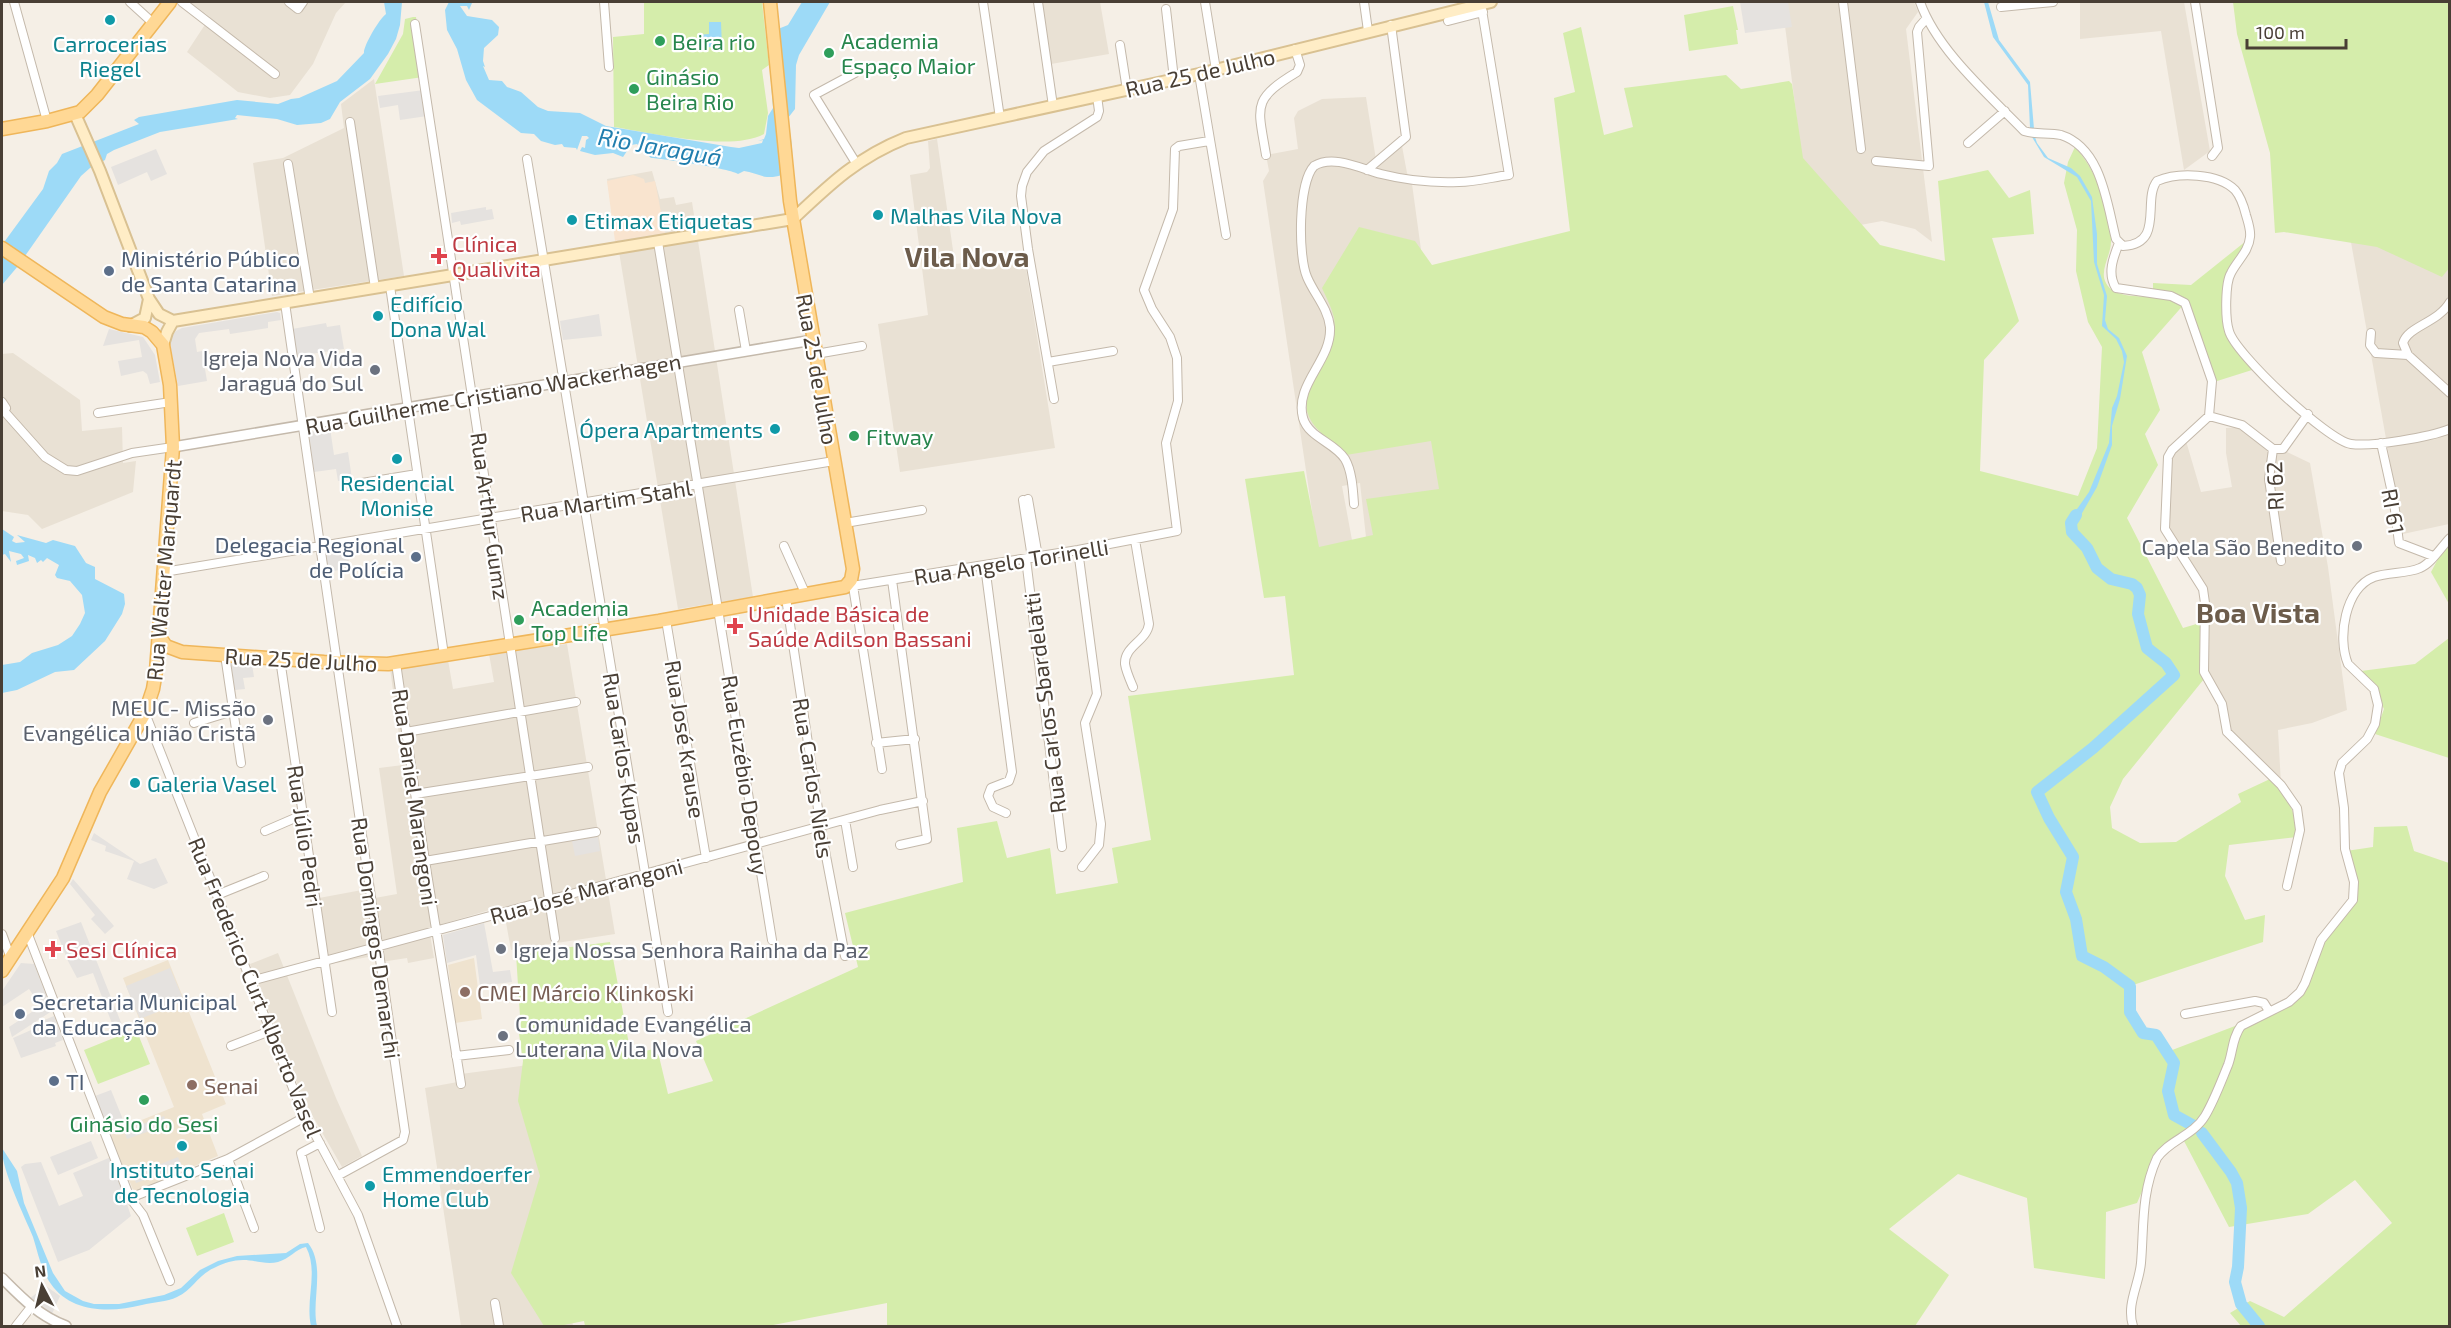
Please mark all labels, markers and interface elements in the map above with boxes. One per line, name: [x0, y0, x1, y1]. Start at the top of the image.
scale bar: [2247, 12, 2346, 50]
marker: Carrocerias Riegel: [103, 13, 117, 27]
text: 100 m: [2256, 21, 2305, 43]
place label: Academia Espaço Maior: [841, 27, 976, 80]
place label: Beira rio: [672, 28, 756, 54]
place label: Carrocerias Riegel: [53, 30, 167, 81]
marker: Beira rio: [653, 34, 667, 48]
street label: Rua 25 de Julho: [1123, 42, 1277, 102]
marker: Academia Espaço Maior: [822, 46, 836, 60]
place label: Ginásio Beira Rio: [646, 63, 734, 114]
marker: Ginásio Beira Rio: [627, 82, 641, 96]
water label: Rio Jaraguá: [596, 121, 724, 171]
place label: Malhas Vila Nova: [890, 202, 1062, 228]
place label: Etimax Etiquetas: [584, 207, 753, 233]
marker: Malhas Vila Nova: [871, 208, 885, 222]
marker: Etimax Etiquetas: [565, 213, 579, 227]
place label: Clínica Qualivita: [452, 230, 541, 282]
district label: Vila Nova: [905, 239, 1029, 273]
place label: Ministério Público de Santa Catarina: [121, 245, 300, 296]
marker: Clínica Qualivita: [430, 247, 448, 265]
marker: Ministério Público de Santa Catarina: [102, 264, 116, 278]
place label: Edifício Dona Wal: [390, 290, 486, 341]
street label: Rua 25 de Julho: [792, 291, 844, 447]
marker: Edifício Dona Wal: [371, 309, 385, 323]
place label: Igreja Nova Vida Jaraguá do Sul: [203, 344, 363, 395]
street label: Rua Guilherme Cristiano Wackerhagen: [303, 347, 683, 439]
marker: Igreja Nova Vida Jaraguá do Sul: [368, 363, 382, 377]
place label: Ópera Apartments: [579, 416, 763, 442]
marker: Ópera Apartments: [768, 422, 782, 436]
place label: Fitway: [866, 423, 934, 449]
marker: Fitway: [847, 429, 861, 443]
street label: Rua Arthur Gumz: [466, 431, 516, 601]
marker: Residencial Monise: [390, 452, 404, 466]
street label: Rua Walter Marquardt: [140, 458, 186, 682]
street label: RI 62: [2260, 461, 2288, 511]
place label: Residencial Monise: [340, 469, 454, 520]
street label: Rua Martim Stahl: [518, 474, 694, 526]
street label: RI 61: [2377, 486, 2411, 536]
place label: Delegacia Regional de Polícia: [215, 531, 404, 582]
street label: Rua Angelo Torinelli: [912, 533, 1110, 589]
place label: Capela São Benedito: [2141, 533, 2345, 559]
marker: Capela São Benedito: [2350, 539, 2364, 553]
marker: Delegacia Regional de Polícia: [409, 550, 423, 564]
street label: Rua Carlos Sbardelatti: [1018, 591, 1070, 815]
place label: Academia Top Life: [531, 594, 629, 645]
district label: Boa Vista: [2196, 595, 2320, 629]
place label: Unidade Básica de Saúde Adilson Bassani: [748, 600, 972, 651]
marker: Academia Top Life: [512, 613, 526, 627]
marker: Unidade Básica de Saúde Adilson Bassani: [726, 617, 744, 635]
street label: Rua 25 de Julho: [224, 642, 378, 676]
street label: Rua José Krause: [661, 658, 711, 820]
street label: Rua Carlos Kupas: [599, 670, 651, 846]
street label: Rua Euzébio Depouy: [717, 673, 775, 877]
street label: Rua Daniel Marangoni: [388, 687, 444, 907]
place label: MEUC- Missão Evangélica União Cristã: [23, 694, 256, 745]
street label: Rua Carlos Niels: [788, 696, 840, 860]
marker: MEUC- Missão Evangélica União Cristã: [261, 713, 275, 727]
street label: Rua Júlio Pedri: [283, 763, 329, 909]
place label: Galeria Vasel: [147, 770, 277, 796]
marker: Galeria Vasel: [128, 776, 142, 790]
street label: Rua Domingos Demarchi: [347, 815, 407, 1061]
street label: Rua Frederico Curt Alberto Vasel: [184, 833, 328, 1141]
street label: Rua José Marangoni: [487, 852, 685, 928]
place label: Sesi Clínica: [66, 936, 177, 962]
place label: Igreja Nossa Senhora Rainha da Paz: [513, 936, 869, 963]
marker: Sesi Clínica: [44, 940, 62, 958]
marker: Igreja Nossa Senhora Rainha da Paz: [494, 942, 508, 956]
place label: CMEI Márcio Klinkoski: [477, 979, 694, 1005]
marker: CMEI Márcio Klinkoski: [458, 985, 472, 999]
place label: Secretaria Municipal da Educação: [32, 988, 237, 1041]
marker: Secretaria Municipal da Educação: [13, 1007, 27, 1021]
place label: Comunidade Evangélica Luterana Vila Nova: [515, 1010, 752, 1061]
marker: Comunidade Evangélica Luterana Vila Nova: [496, 1029, 510, 1043]
place label: TI: [66, 1068, 85, 1094]
place label: Senai: [204, 1072, 258, 1098]
marker: TI: [47, 1074, 61, 1088]
marker: Senai: [185, 1078, 199, 1092]
marker: Ginásio do Sesi: [137, 1093, 151, 1107]
place label: Ginásio do Sesi: [70, 1110, 218, 1136]
marker: Instituto Senai de Tecnologia: [175, 1139, 189, 1153]
place label: Instituto Senai de Tecnologia: [110, 1156, 254, 1207]
place label: Emmendoerfer Home Club: [382, 1160, 532, 1211]
marker: Emmendoerfer Home Club: [363, 1179, 377, 1193]
north arrow: [12, 1256, 72, 1316]
text: N: [33, 1260, 47, 1281]

